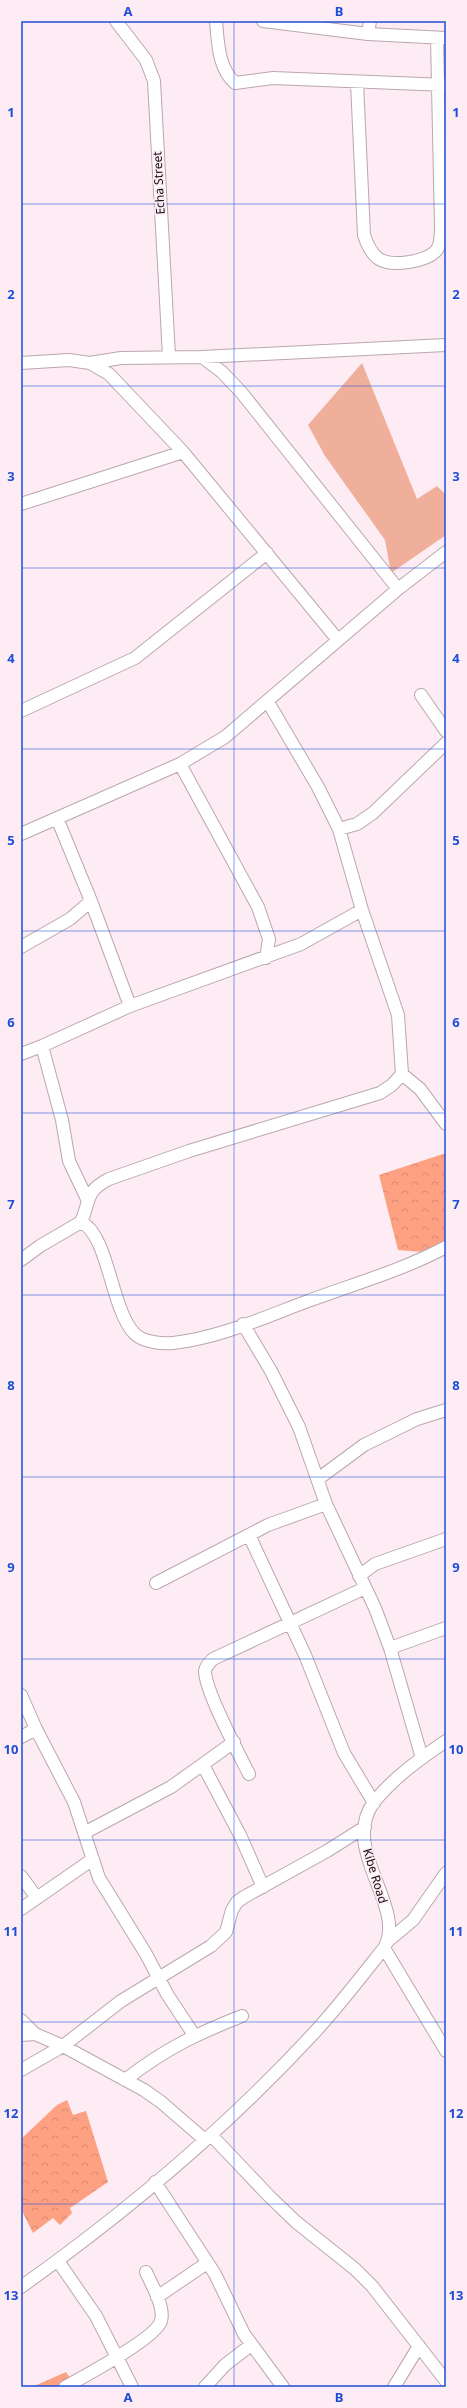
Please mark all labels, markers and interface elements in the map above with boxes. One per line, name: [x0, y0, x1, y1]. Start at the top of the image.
text: A: [124, 2, 133, 20]
text: B: [335, 2, 343, 20]
text: 1: [7, 103, 15, 121]
text: 1: [452, 103, 460, 121]
street label: Echa Street: [148, 150, 169, 215]
text: 2: [7, 285, 15, 303]
text: 2: [452, 285, 460, 303]
text: 3: [7, 467, 15, 485]
text: 3: [452, 467, 460, 485]
text: 4: [7, 649, 15, 667]
text: 4: [452, 649, 460, 667]
text: 5: [7, 831, 15, 849]
text: 5: [452, 831, 460, 849]
text: 6: [7, 1013, 15, 1031]
text: 6: [452, 1013, 460, 1031]
text: 7: [7, 1195, 15, 1213]
text: 7: [452, 1195, 460, 1213]
text: 8: [7, 1376, 15, 1394]
text: 8: [452, 1376, 460, 1394]
text: 9: [7, 1558, 15, 1576]
text: 9: [452, 1558, 460, 1576]
text: 10: [4, 1740, 18, 1758]
text: 10: [449, 1740, 463, 1758]
street label: Kibe Road: [359, 1846, 392, 1905]
text: 11: [4, 1922, 18, 1940]
text: 11: [449, 1922, 463, 1940]
text: 12: [4, 2104, 18, 2122]
text: 12: [449, 2104, 463, 2122]
text: 13: [4, 2286, 18, 2304]
text: 13: [449, 2286, 463, 2304]
text: A: [124, 2388, 133, 2406]
text: B: [335, 2388, 343, 2406]

